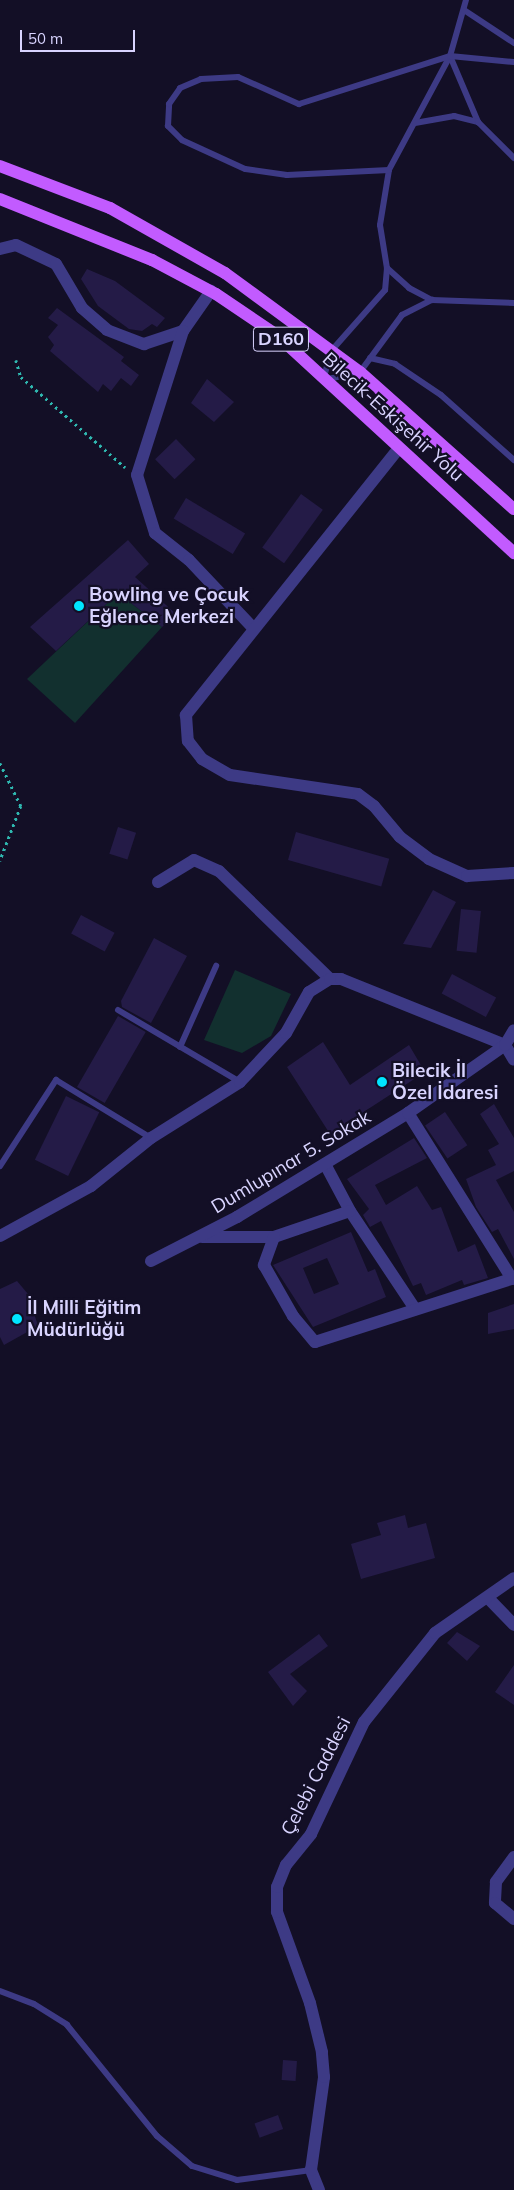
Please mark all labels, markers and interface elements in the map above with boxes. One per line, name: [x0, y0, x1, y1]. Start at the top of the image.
scale bar: [22, 20, 138, 52]
text: 50 m: [28, 29, 63, 48]
road number: D160: [252, 324, 310, 354]
street label: Bilecik-Eskişehir Yolu: [318, 348, 468, 486]
place label: Bowling ve Çocuk Eğlence Merkezi: [89, 584, 249, 628]
marker: Bowling ve Çocuk Eğlence Merkezi: [73, 600, 85, 612]
place label: Bilecik İl Özel İdaresi: [392, 1060, 498, 1104]
marker: Bilecik İl Özel İdaresi: [376, 1076, 388, 1088]
street label: Dumlupınar 5. Sokak: [207, 1105, 375, 1219]
place label: İl Milli Eğitim Müdürlüğü: [27, 1297, 141, 1341]
marker: İl Milli Eğitim Müdürlüğü: [11, 1313, 23, 1325]
street label: Çelebi Caddesi: [276, 1713, 356, 1839]

